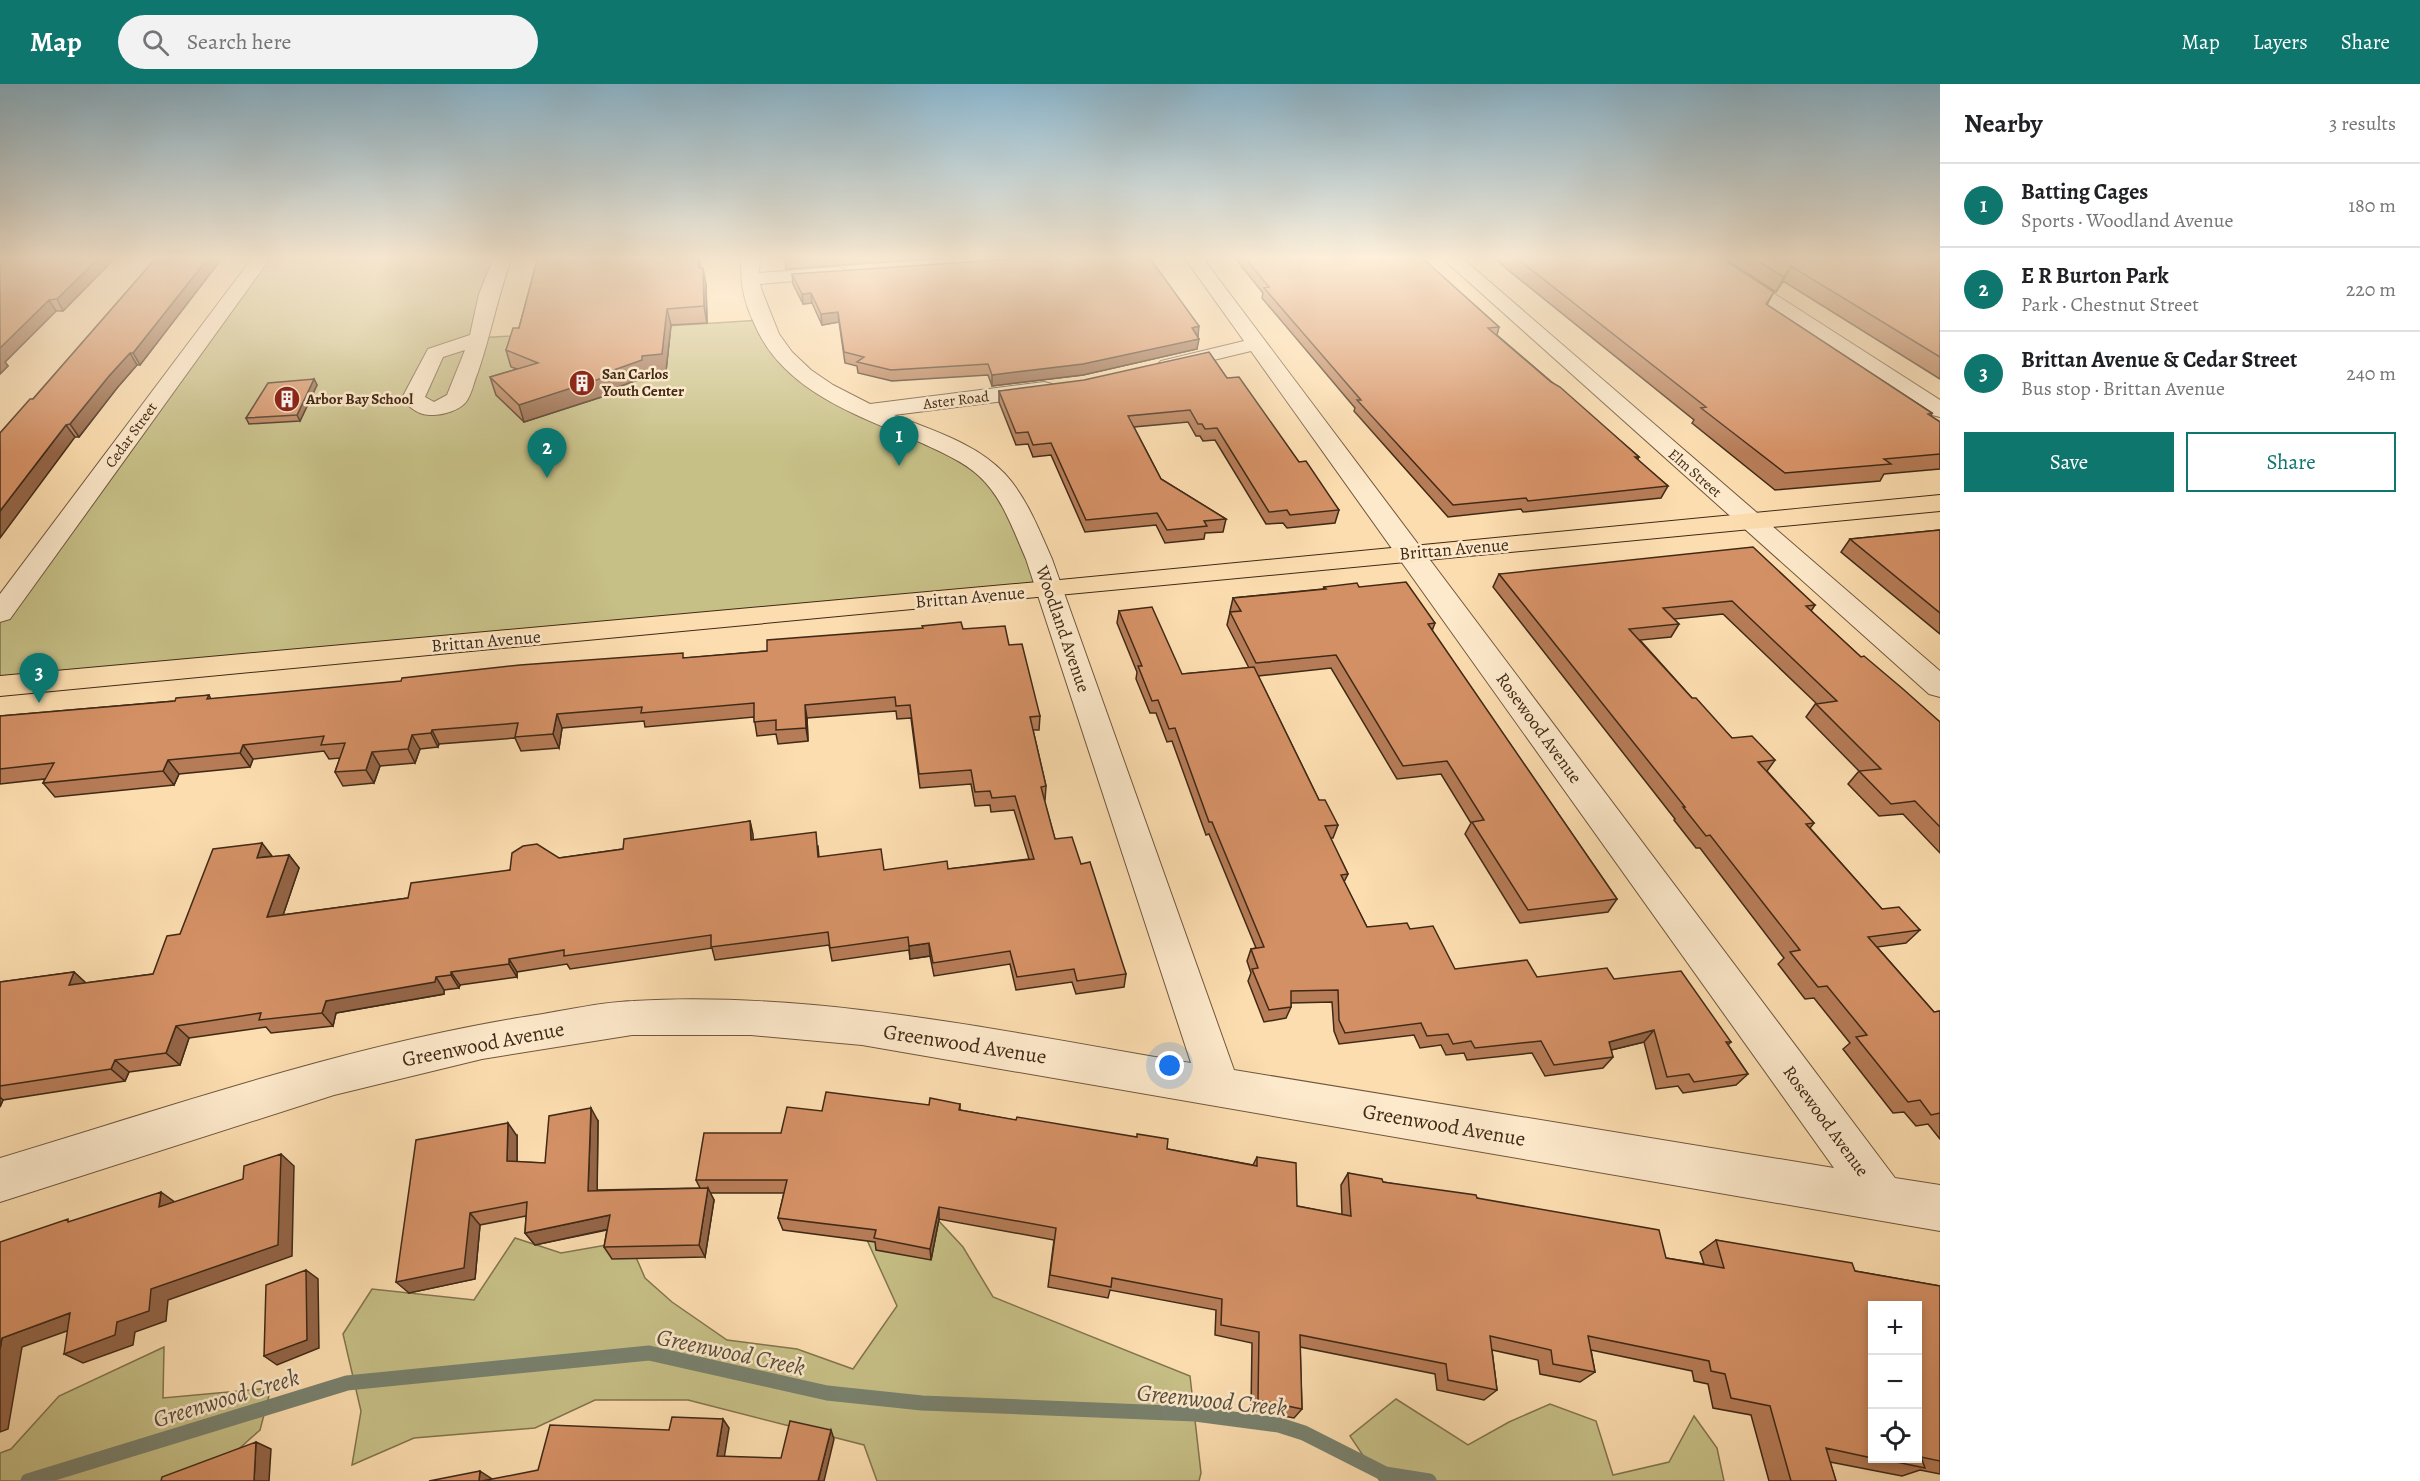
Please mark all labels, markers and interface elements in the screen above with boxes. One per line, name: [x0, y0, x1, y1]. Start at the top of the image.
search box: [118, 15, 538, 69]
text: Map: [30, 23, 82, 61]
icon: search: [139, 26, 172, 59]
text: Search here: [187, 27, 291, 57]
text: Map: [2181, 28, 2220, 56]
text: Layers: [2253, 28, 2308, 56]
text: Share: [2341, 28, 2390, 56]
text: Nearby: [1964, 106, 2043, 141]
text: 3 results: [2329, 110, 2396, 137]
text: Batting Cages: [2021, 177, 2148, 207]
text: 1: [1980, 192, 1987, 219]
text: 180 m: [2348, 192, 2396, 219]
text: Sports · Woodland Avenue: [2021, 207, 2234, 234]
text: E R Burton Park: [2021, 261, 2169, 291]
text: 2: [1979, 276, 1988, 303]
text: 220 m: [2346, 276, 2396, 303]
text: Park · Chestnut Street: [2021, 291, 2199, 318]
text: Brittan Avenue & Cedar Street: [2021, 345, 2297, 375]
text: 3: [1979, 360, 1988, 387]
text: 240 m: [2346, 360, 2396, 387]
place label: San Carlos Youth Center: [601, 364, 684, 401]
building icon: San Carlos Youth Center: [567, 368, 597, 398]
text: Bus stop · Brittan Avenue: [2021, 375, 2225, 402]
building icon: Arbor Bay School: [272, 384, 302, 414]
street label: Aster Road: [921, 386, 991, 414]
place label: Arbor Bay School: [305, 389, 413, 409]
street label: Cedar Street: [100, 398, 162, 472]
pin: 1: [880, 416, 918, 466]
pin: 2: [528, 428, 566, 478]
button: Save: [1964, 432, 2174, 492]
button: Share: [2186, 432, 2396, 492]
street label: Elm Street: [1664, 444, 1726, 502]
street label: Brittan Avenue: [1398, 532, 1510, 566]
street label: Woodland Avenue: [1030, 562, 1096, 696]
street label: Brittan Avenue: [914, 580, 1026, 614]
street label: Brittan Avenue: [430, 624, 542, 658]
pin: 3: [20, 654, 58, 703]
street label: Rosewood Avenue: [1491, 668, 1587, 788]
street label: Greenwood Avenue: [399, 1015, 567, 1073]
street label: Greenwood Avenue: [881, 1017, 1049, 1071]
your location: [1155, 1051, 1184, 1080]
street label: Rosewood Avenue: [1778, 1061, 1874, 1181]
street label: Greenwood Avenue: [1360, 1097, 1528, 1153]
map controls: [1868, 1301, 1922, 1463]
button: +: [1868, 1301, 1922, 1355]
water label: Greenwood Creek: [654, 1321, 809, 1383]
button: −: [1868, 1355, 1922, 1409]
water label: Greenwood Creek: [149, 1360, 303, 1435]
water label: Greenwood Creek: [1135, 1376, 1289, 1424]
button: locate: [1868, 1409, 1922, 1463]

